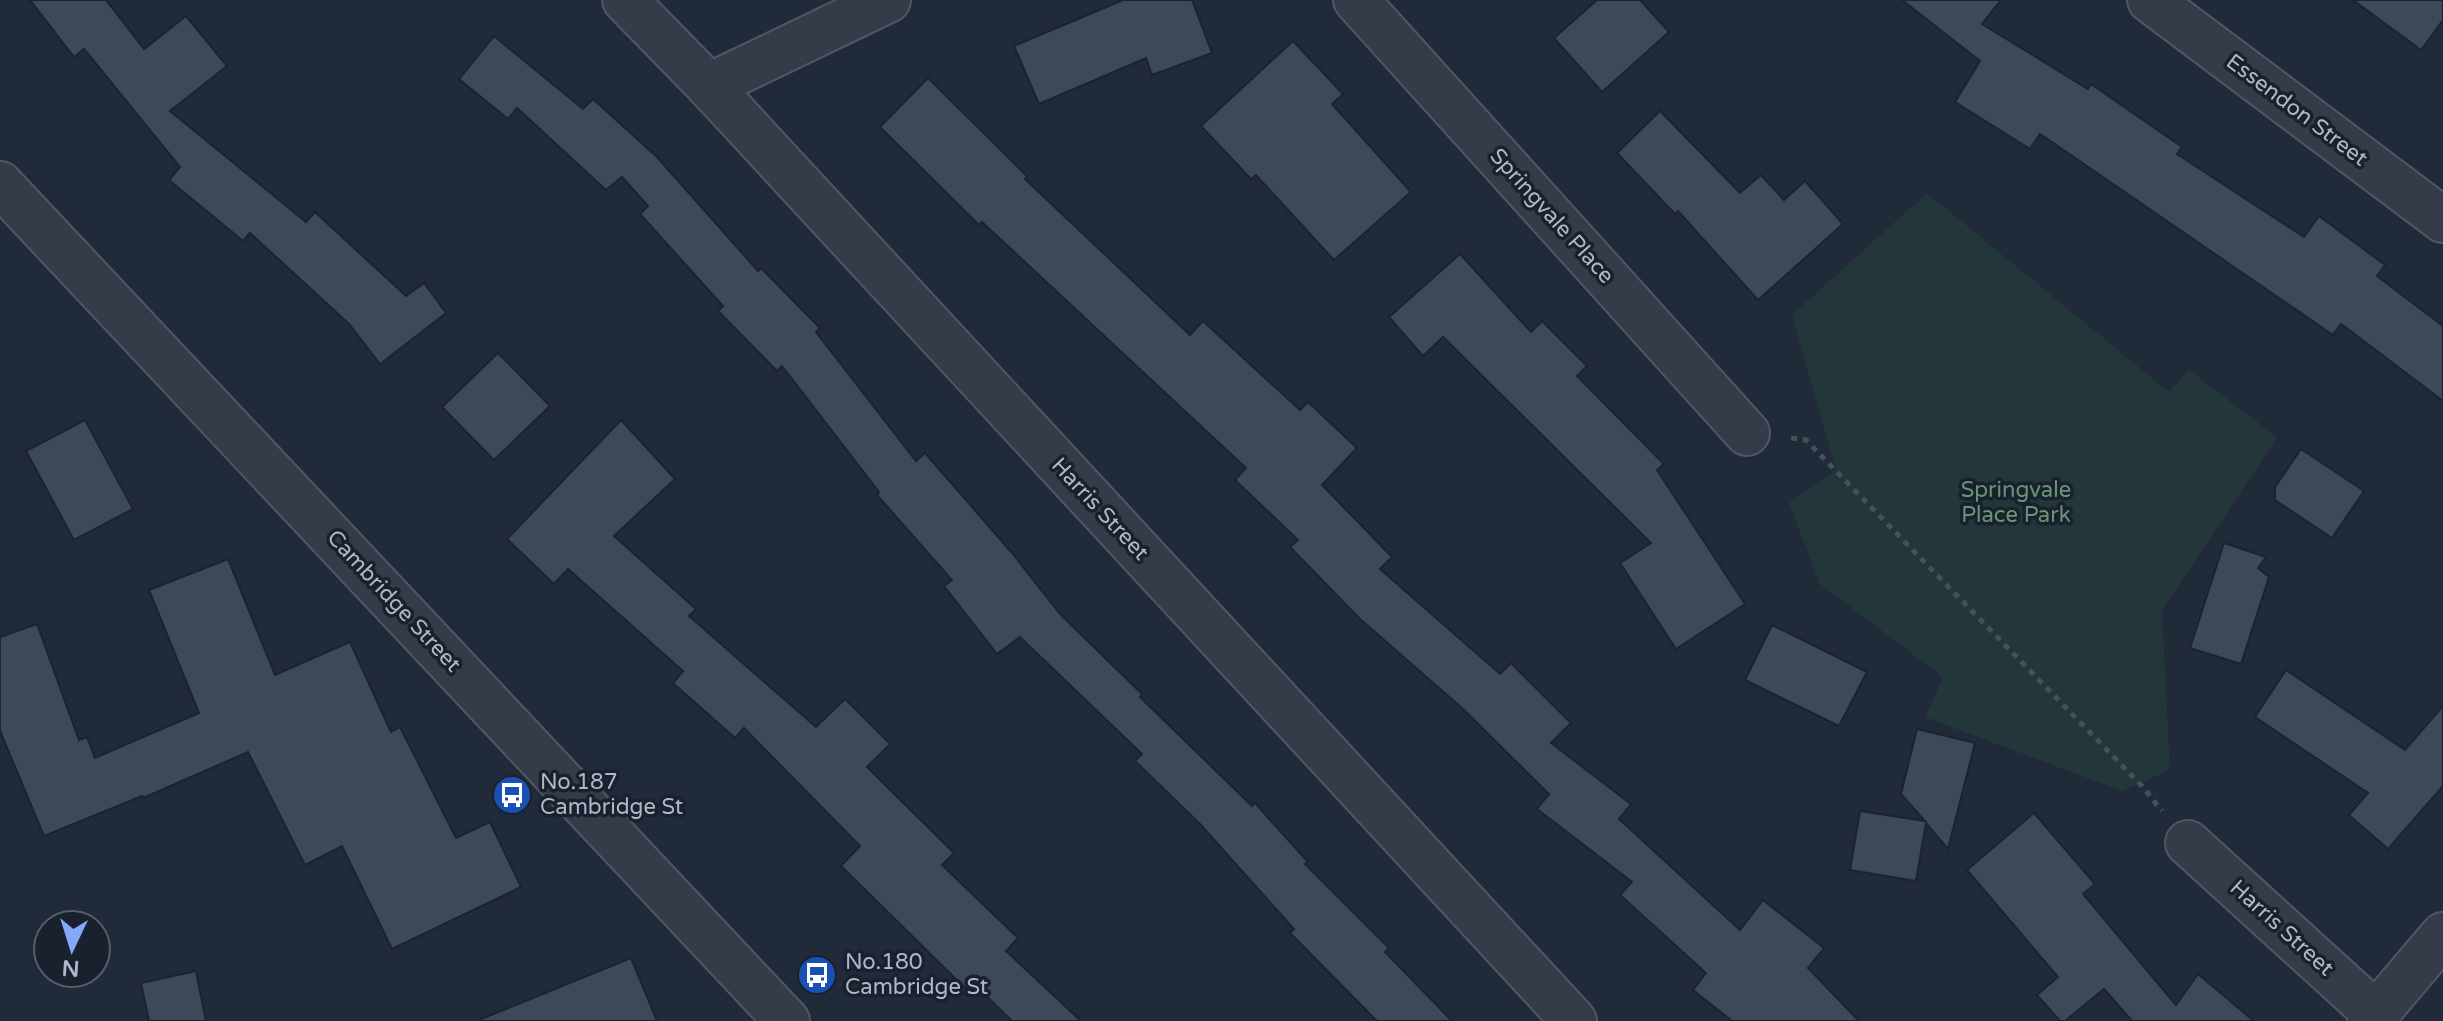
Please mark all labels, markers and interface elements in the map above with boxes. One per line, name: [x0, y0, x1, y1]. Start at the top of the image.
street label: Essendon Street: [2221, 48, 2373, 172]
street label: Springvale Place: [1485, 143, 1619, 289]
street label: Harris Street: [1046, 452, 1154, 566]
park label: Springvale Place Park: [1961, 477, 2071, 528]
street label: Cambridge Street: [322, 525, 466, 677]
place label: No.187 Cambridge St: [540, 769, 683, 820]
bus stop icon: No.187 Cambridge St: [491, 774, 533, 816]
street label: Harris Street: [2225, 875, 2339, 981]
north arrow: [32, 909, 112, 989]
place label: No.180 Cambridge St: [845, 949, 988, 1000]
text: N: [61, 954, 80, 982]
bus stop icon: No.180 Cambridge St: [796, 954, 838, 996]

